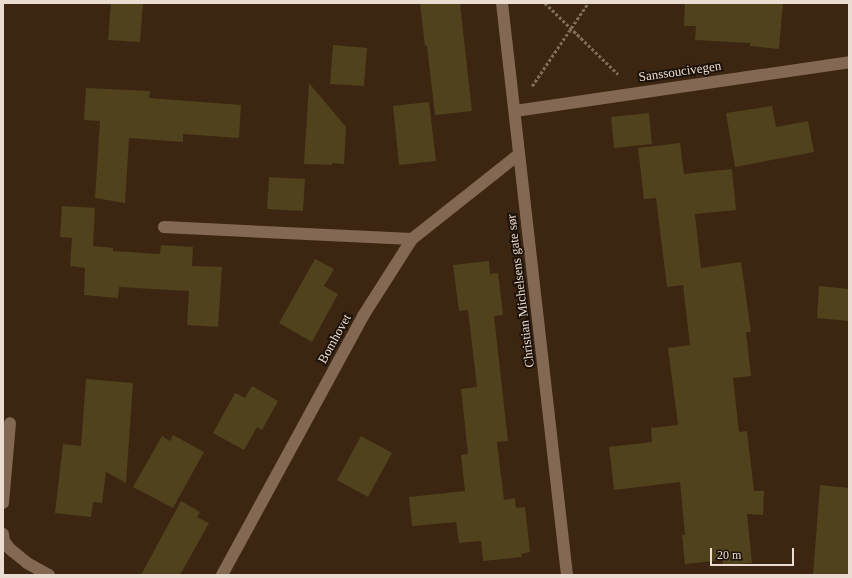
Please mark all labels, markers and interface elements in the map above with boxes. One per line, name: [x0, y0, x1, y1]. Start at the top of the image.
street label: Sanssoucivegen: [638, 58, 722, 86]
street label: Christian Michelsens gate sør: [504, 214, 538, 368]
street label: Bomhovet: [315, 312, 355, 366]
scale bar: [712, 540, 796, 566]
text: 20 m: [717, 548, 741, 562]

